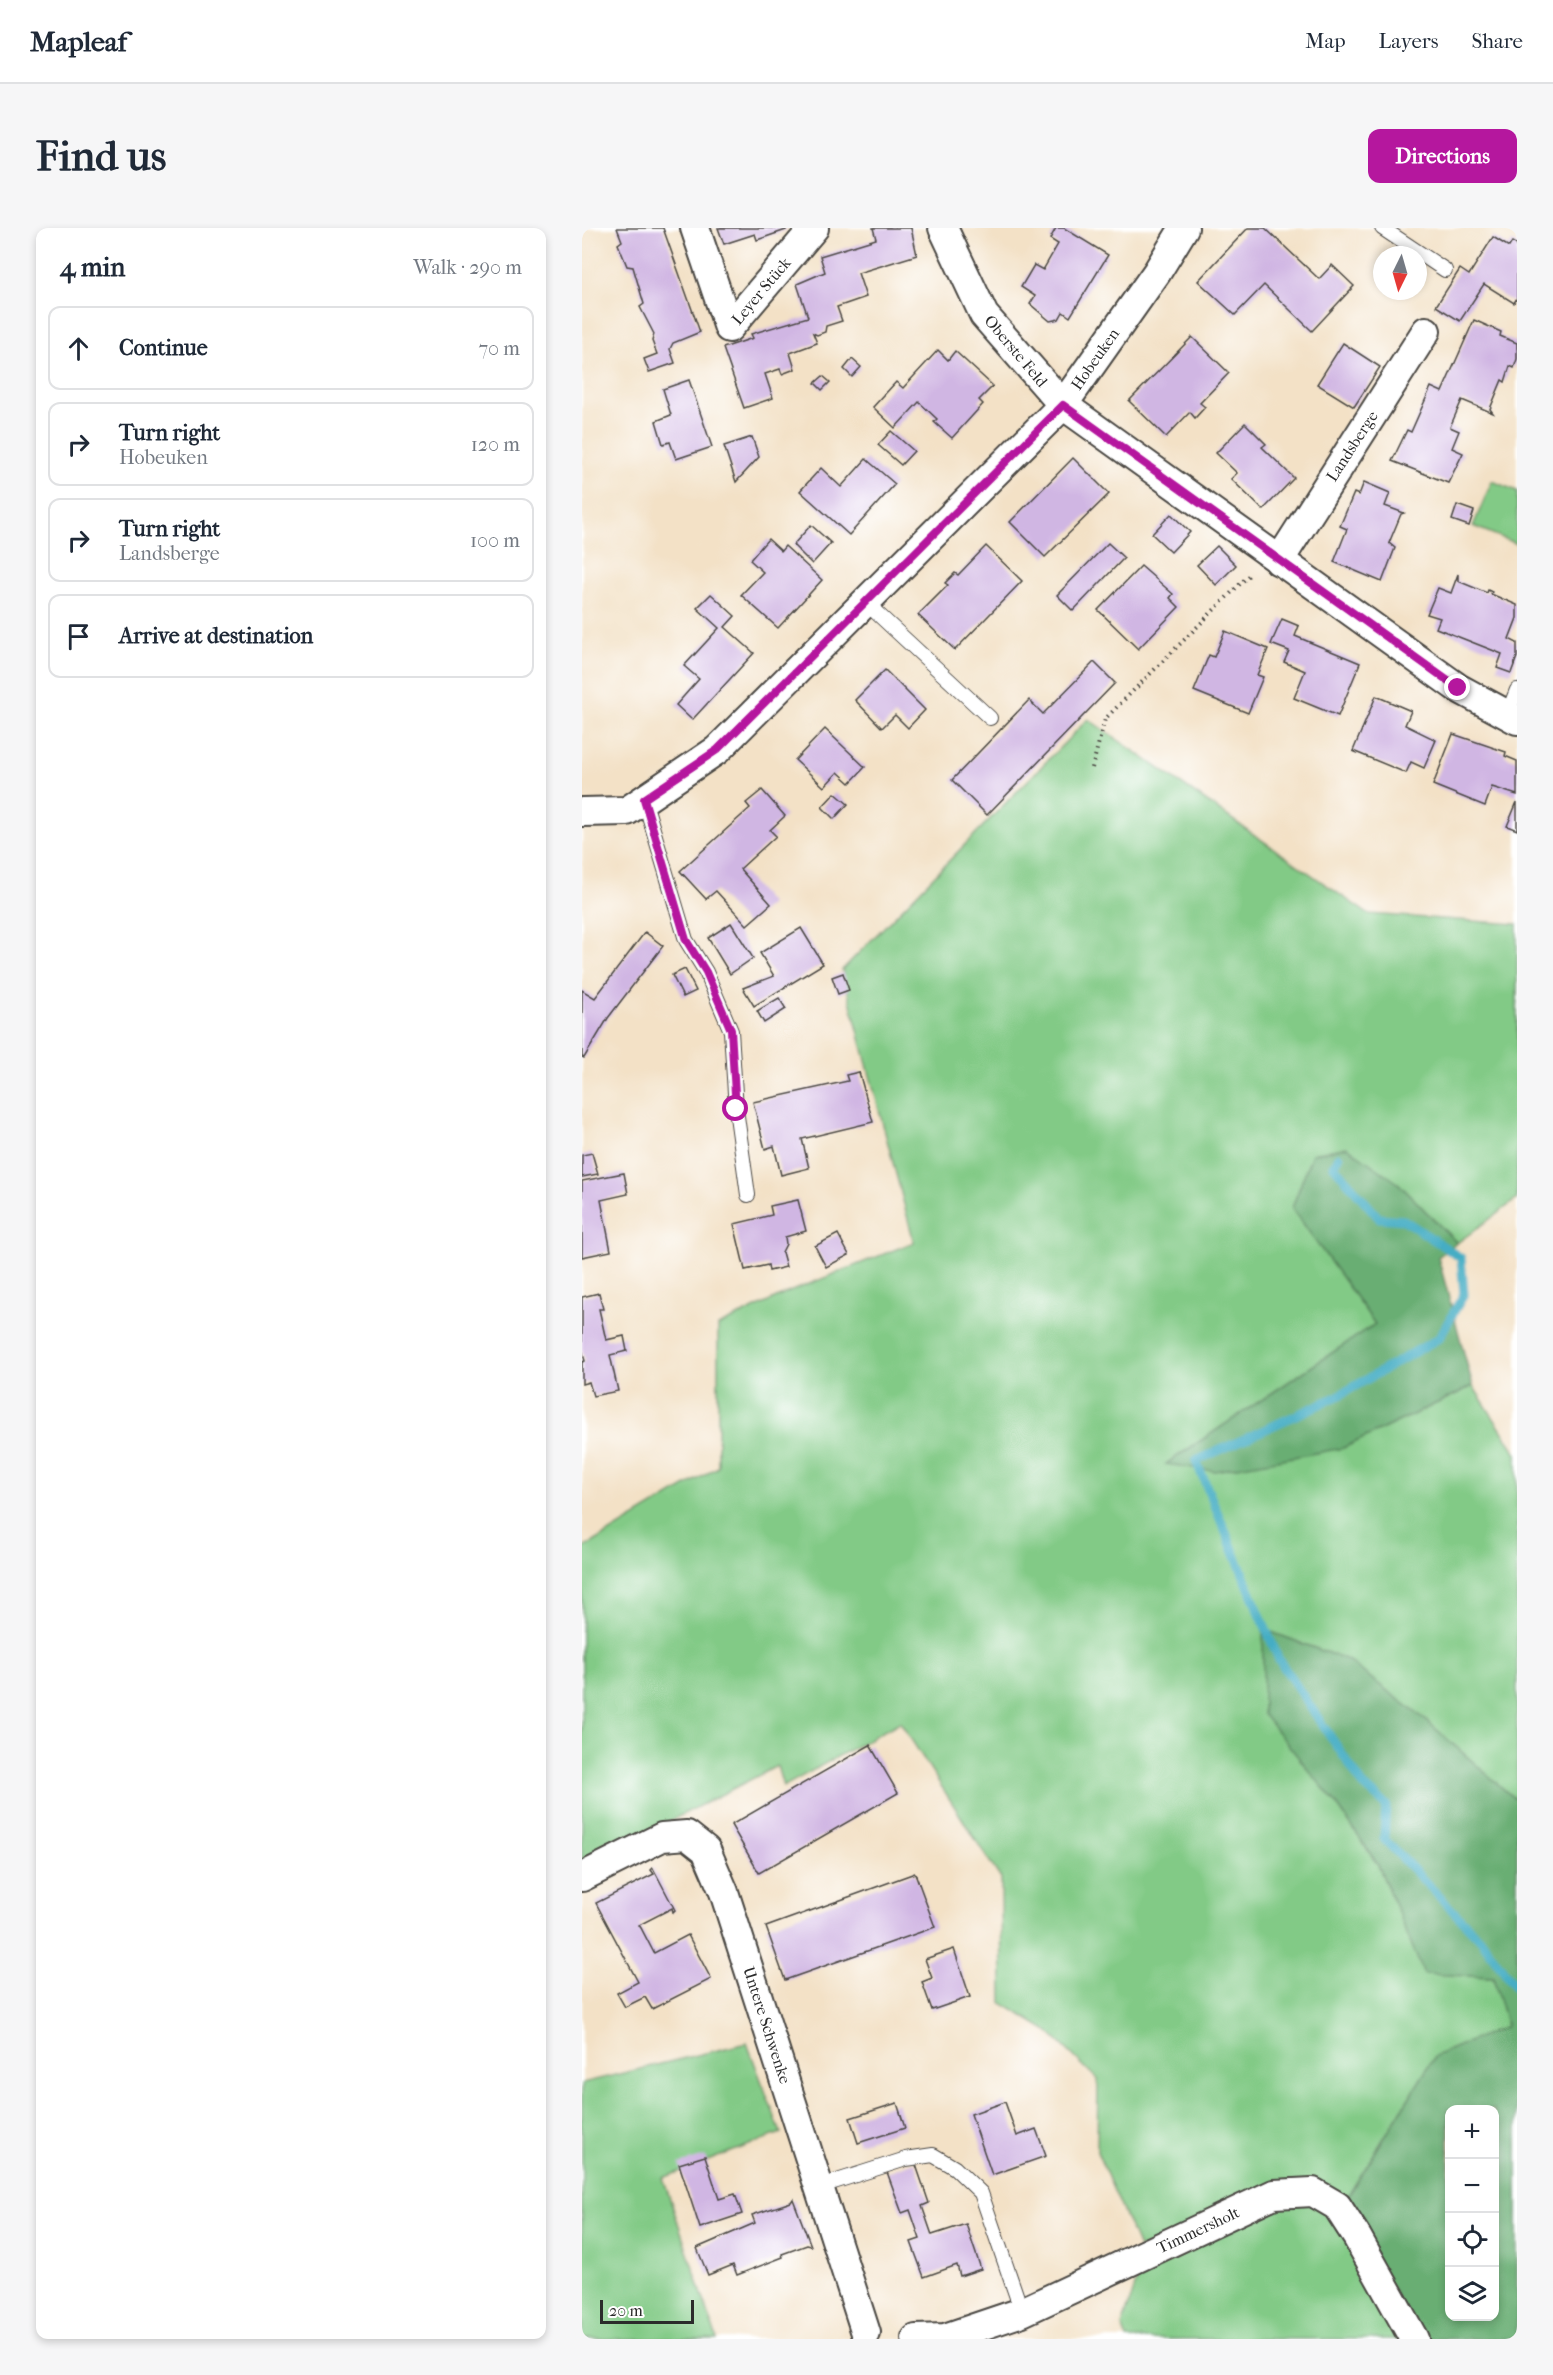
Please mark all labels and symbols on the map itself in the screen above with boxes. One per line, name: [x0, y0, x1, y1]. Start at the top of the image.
north arrow: [1373, 246, 1427, 300]
street label: Leyer Stück: [727, 253, 795, 328]
street label: Oberste Feld: [980, 311, 1052, 391]
street label: Hobeuken: [1067, 324, 1124, 394]
street label: Landsberge: [1322, 407, 1382, 485]
route end: [1444, 674, 1470, 700]
route start: [722, 1095, 748, 1121]
street label: Untere Schwenke: [739, 1964, 795, 2086]
street label: Timmersholt: [1154, 2202, 1243, 2257]
scale bar: [600, 2297, 694, 2324]

